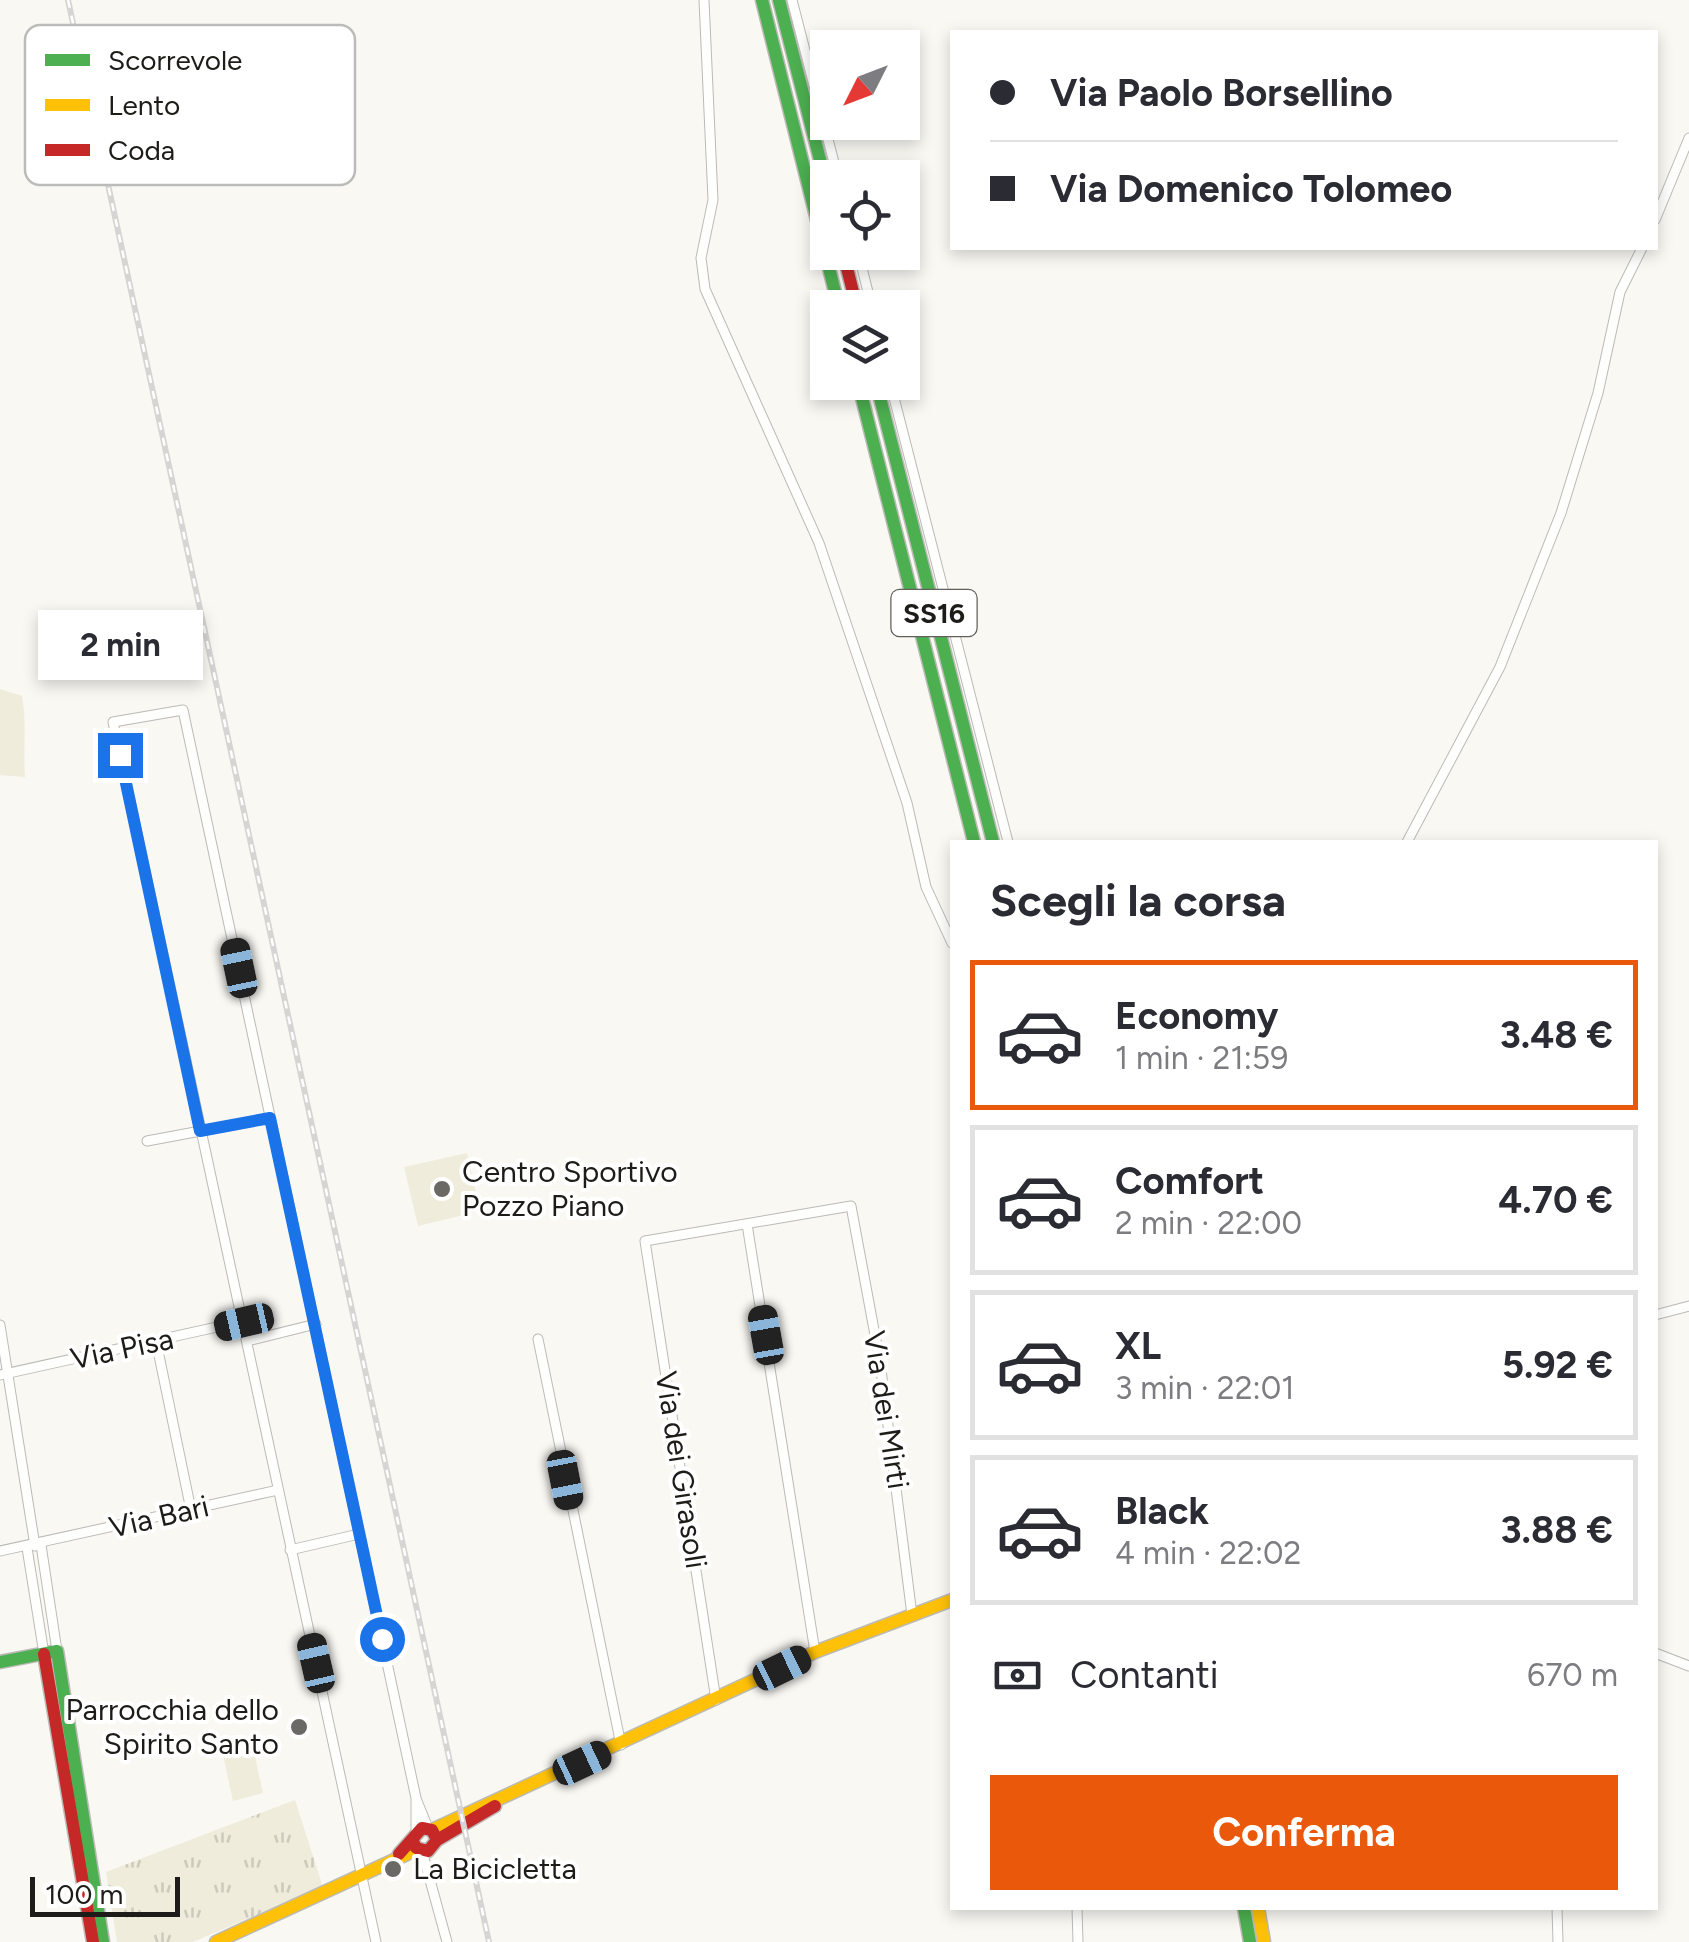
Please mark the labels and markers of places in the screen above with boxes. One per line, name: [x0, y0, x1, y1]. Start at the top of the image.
place label: Centro Sportivo Pozzo Piano: [462, 1153, 678, 1224]
marker: Centro Sportivo Pozzo Piano: [431, 1178, 453, 1200]
place label: Parrocchia dello Spirito Santo: [66, 1691, 279, 1762]
marker: Parrocchia dello Spirito Santo: [288, 1716, 310, 1738]
place label: La Bicicletta: [413, 1850, 577, 1887]
marker: La Bicicletta: [382, 1858, 404, 1880]

